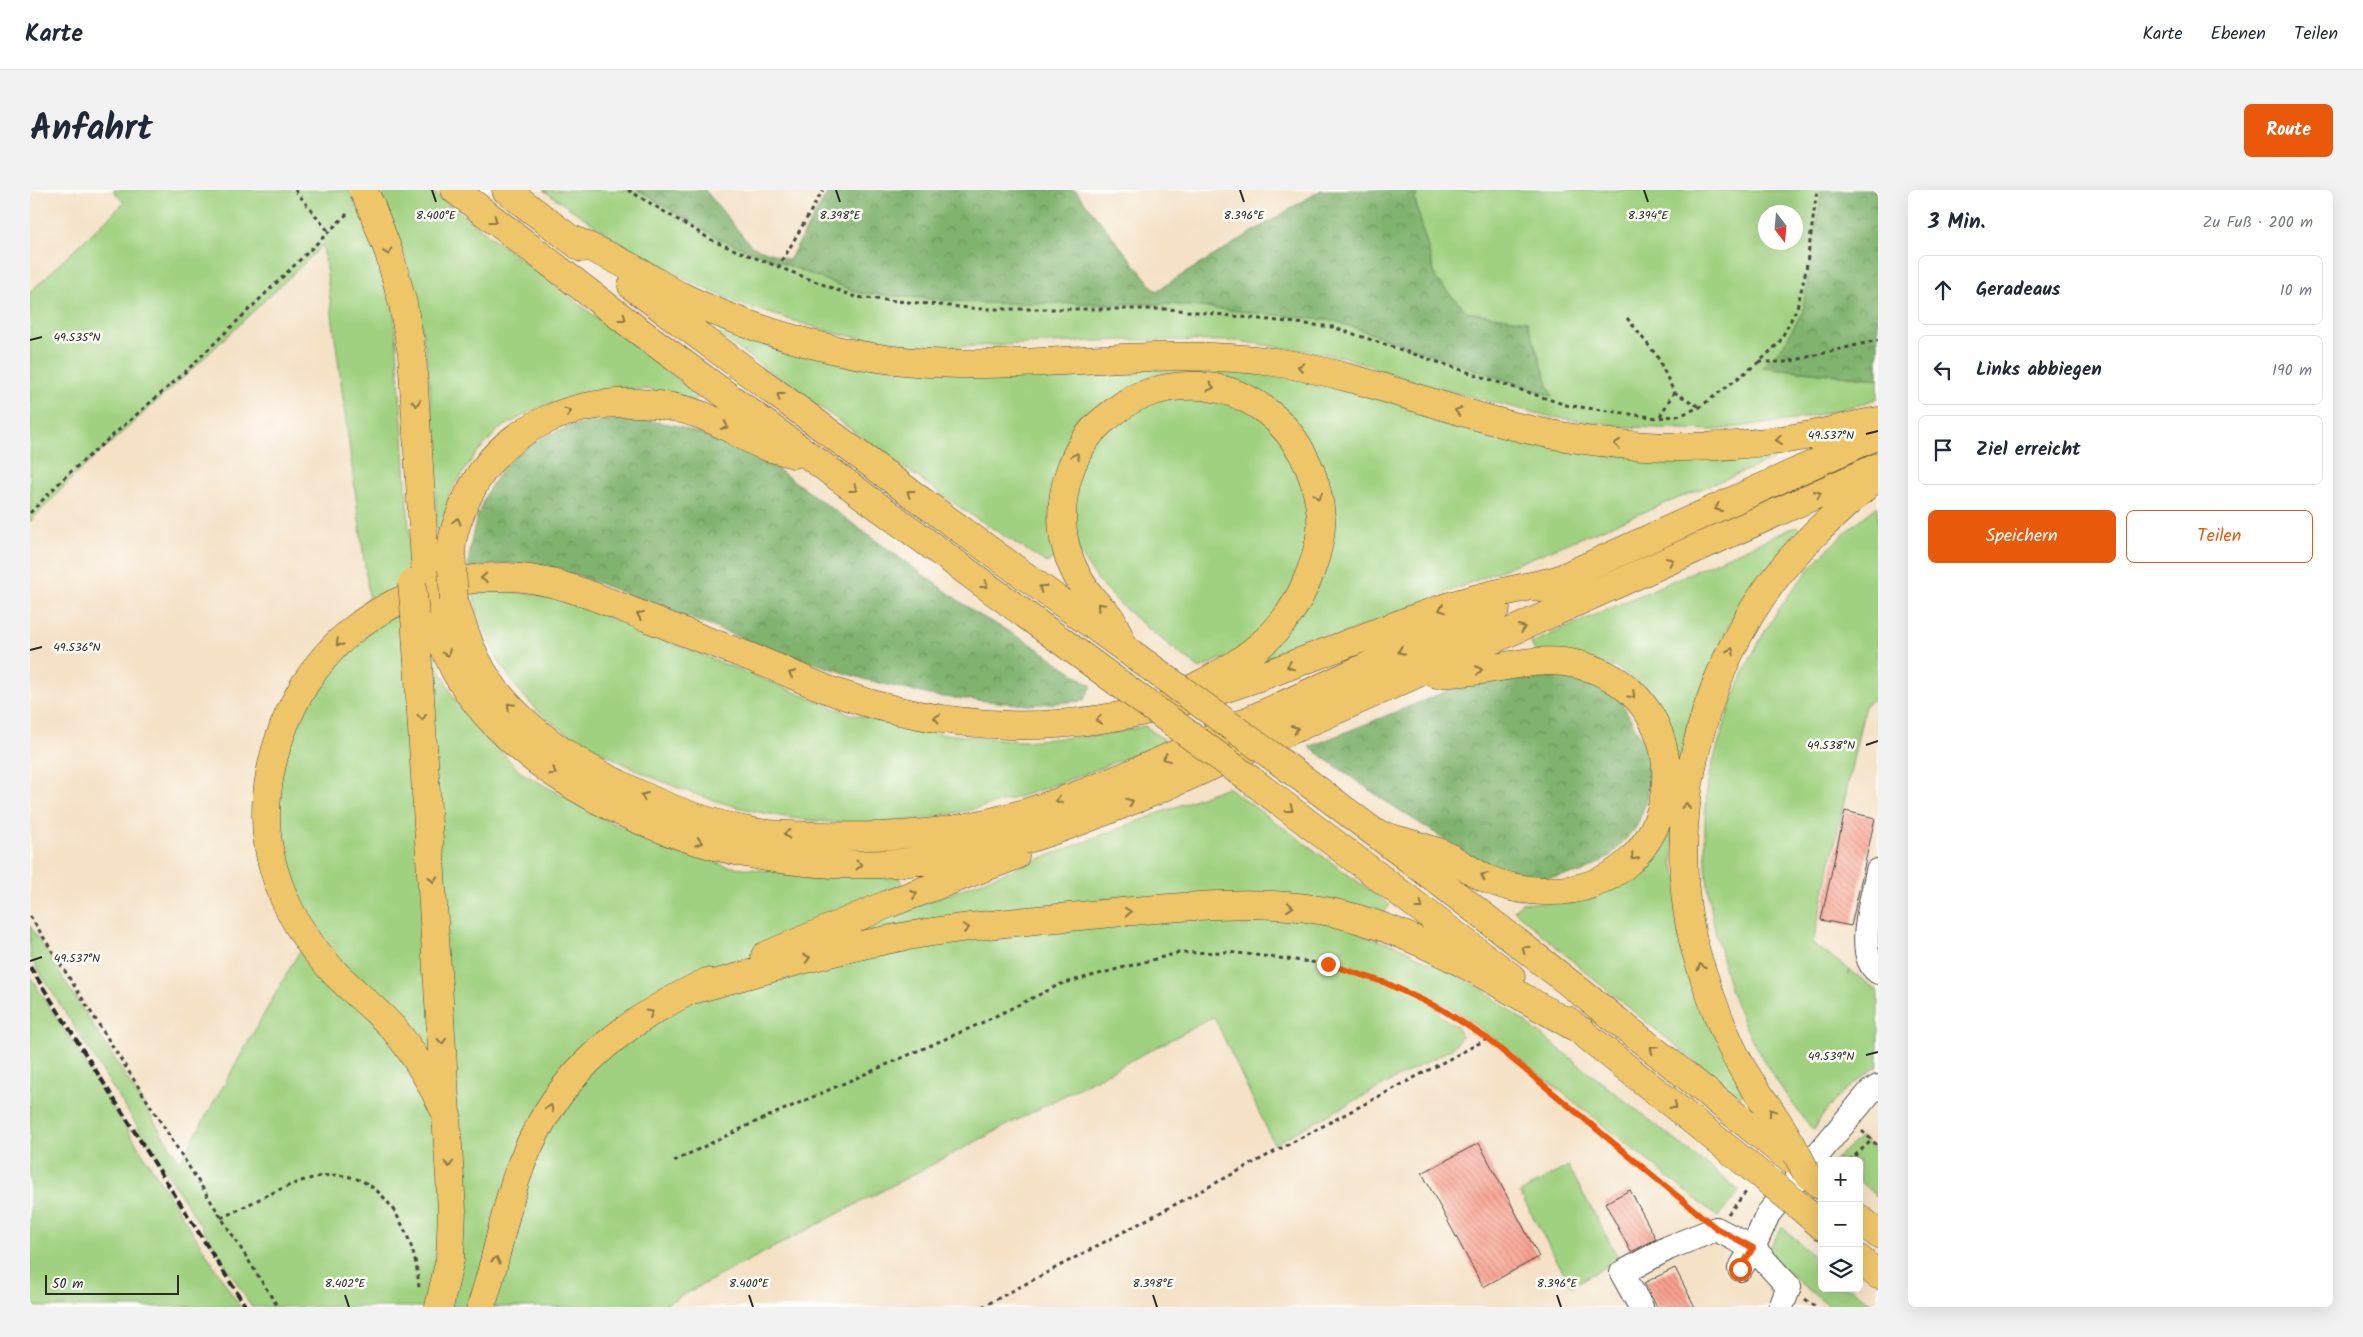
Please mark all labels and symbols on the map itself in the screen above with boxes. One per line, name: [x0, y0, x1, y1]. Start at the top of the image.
north arrow: [1758, 205, 1803, 250]
text: 8.400°E: [416, 206, 457, 225]
text: 8.398°E: [819, 206, 862, 225]
text: 8.396°E: [1224, 206, 1265, 225]
text: 8.394°E: [1628, 206, 1669, 225]
one-way arrow: [488, 214, 497, 222]
one-way arrow: [383, 247, 393, 256]
one-way arrow: [617, 313, 626, 321]
text: 49.535°N: [53, 328, 101, 347]
one-way arrow: [1297, 363, 1306, 373]
one-way arrow: [1207, 382, 1216, 392]
one-way arrow: [776, 393, 786, 402]
one-way arrow: [410, 399, 421, 407]
one-way arrow: [1454, 406, 1462, 416]
one-way arrow: [563, 408, 571, 418]
one-way arrow: [720, 420, 729, 430]
text: 49.537°N: [1808, 426, 1854, 445]
one-way arrow: [1774, 434, 1782, 445]
one-way arrow: [1612, 439, 1620, 450]
one-way arrow: [1070, 452, 1080, 461]
one-way arrow: [848, 483, 858, 492]
one-way arrow: [906, 490, 916, 499]
one-way arrow: [1813, 490, 1822, 500]
one-way arrow: [1312, 491, 1322, 500]
one-way arrow: [1714, 501, 1723, 512]
one-way arrow: [452, 518, 462, 526]
one-way arrow: [1665, 557, 1674, 567]
one-way arrow: [480, 573, 488, 583]
one-way arrow: [979, 579, 989, 588]
one-way arrow: [1038, 585, 1048, 594]
one-way arrow: [1097, 603, 1106, 612]
one-way arrow: [1438, 603, 1447, 613]
one-way arrow: [636, 611, 645, 621]
one-way arrow: [1517, 623, 1526, 634]
one-way arrow: [336, 637, 345, 646]
text: 49.536°N: [53, 638, 101, 657]
one-way arrow: [1397, 645, 1406, 655]
one-way arrow: [1725, 647, 1736, 656]
one-way arrow: [440, 648, 451, 657]
one-way arrow: [1286, 660, 1295, 670]
one-way arrow: [1476, 665, 1484, 676]
one-way arrow: [788, 670, 797, 681]
one-way arrow: [1626, 689, 1635, 698]
one-way arrow: [507, 702, 516, 711]
one-way arrow: [416, 713, 427, 721]
one-way arrow: [933, 714, 941, 724]
one-way arrow: [1094, 714, 1102, 725]
one-way arrow: [1290, 725, 1299, 736]
text: 49.538°N: [1807, 736, 1855, 755]
one-way arrow: [1162, 751, 1171, 762]
one-way arrow: [548, 766, 557, 776]
one-way arrow: [640, 792, 649, 803]
one-way arrow: [1055, 794, 1063, 804]
one-way arrow: [1125, 797, 1134, 808]
one-way arrow: [1680, 802, 1691, 810]
one-way arrow: [1284, 803, 1294, 812]
one-way arrow: [782, 829, 790, 840]
one-way arrow: [694, 837, 702, 847]
one-way arrow: [1631, 851, 1640, 860]
one-way arrow: [856, 860, 863, 870]
one-way arrow: [1480, 872, 1489, 883]
one-way arrow: [427, 875, 438, 883]
one-way arrow: [909, 890, 917, 900]
one-way arrow: [1286, 901, 1294, 912]
one-way arrow: [1414, 901, 1423, 909]
one-way arrow: [1124, 906, 1132, 917]
one-way arrow: [962, 924, 970, 934]
one-way arrow: [1522, 947, 1531, 955]
text: 49.537°N: [54, 949, 100, 968]
route end: [1317, 953, 1340, 976]
one-way arrow: [802, 954, 810, 964]
one-way arrow: [1696, 962, 1707, 971]
one-way arrow: [645, 1009, 654, 1019]
one-way arrow: [437, 1037, 448, 1045]
one-way arrow: [1650, 1047, 1659, 1055]
text: 49.539°N: [1808, 1047, 1854, 1066]
one-way arrow: [1669, 1100, 1678, 1109]
one-way arrow: [544, 1104, 554, 1113]
one-way arrow: [1768, 1109, 1778, 1118]
one-way arrow: [444, 1160, 455, 1168]
one-way arrow: [490, 1257, 500, 1265]
route start: [1729, 1258, 1752, 1281]
scale bar: [45, 1272, 179, 1295]
text: 8.402°E: [325, 1274, 366, 1293]
text: 8.400°E: [729, 1274, 770, 1293]
text: 8.398°E: [1132, 1274, 1175, 1293]
text: 8.396°E: [1537, 1274, 1578, 1293]

